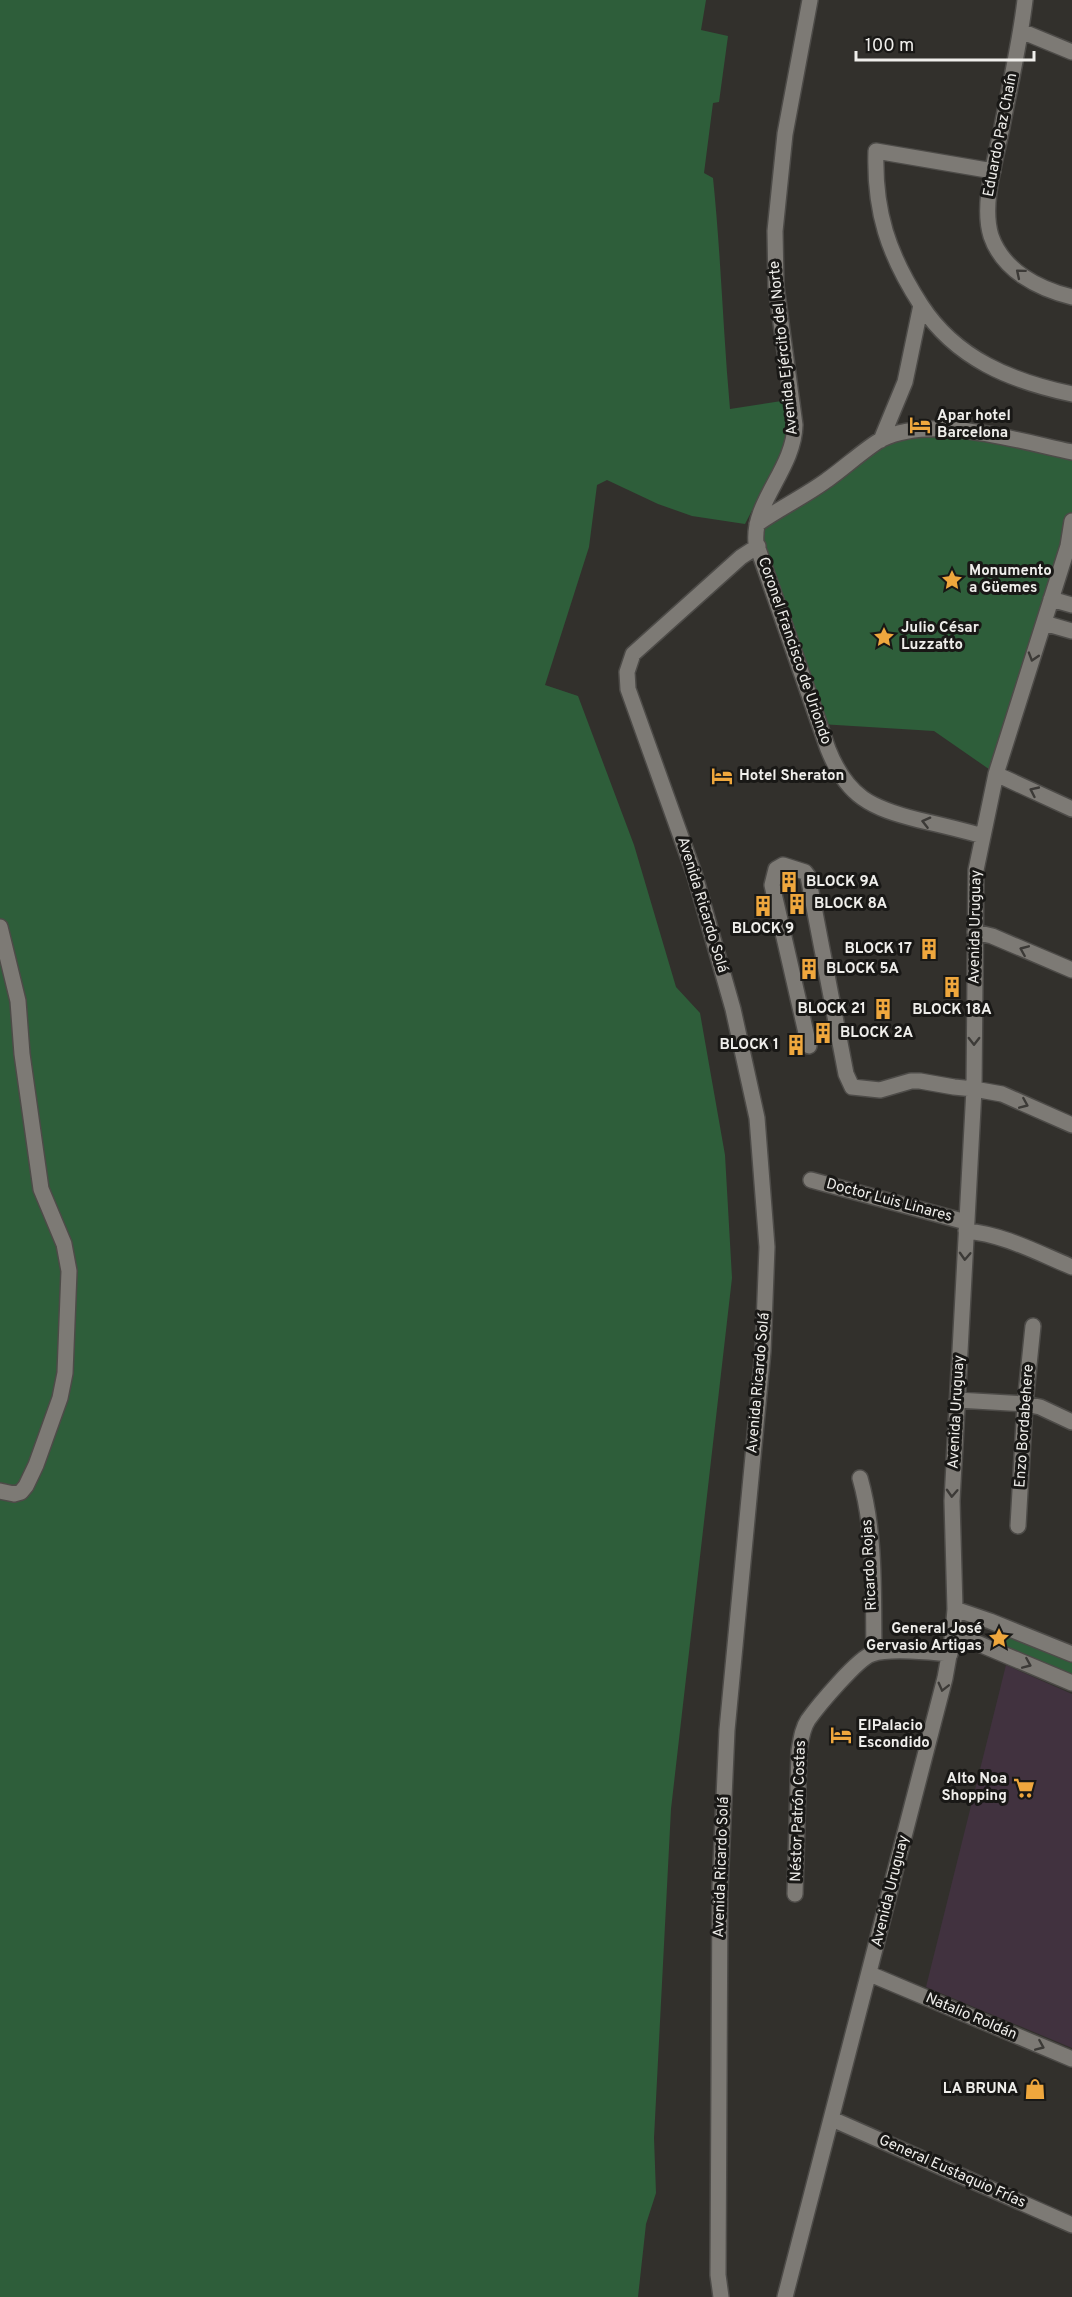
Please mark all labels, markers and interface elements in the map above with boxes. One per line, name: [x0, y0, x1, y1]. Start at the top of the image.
scale bar: [856, 24, 1034, 62]
text: 100 m: [865, 35, 914, 58]
street label: Eduardo Paz Chaín: [980, 71, 1022, 199]
street label: Avenida Ejército del Norte: [765, 260, 803, 436]
one-way arrow: [1016, 269, 1027, 280]
place label: Apar hotel Barcelona: [937, 407, 1011, 443]
hotel icon: Apar hotel Barcelona: [908, 413, 932, 437]
street label: Coronel Francisco de Uriondo: [753, 555, 835, 747]
place label: Monumento a Güemes: [969, 562, 1052, 598]
place icon: Monumento a Güemes: [940, 568, 964, 592]
place label: Julio César Luzzatto: [901, 619, 980, 655]
place icon: Julio César Luzzatto: [872, 625, 896, 649]
one-way arrow: [1028, 651, 1040, 662]
hotel icon: Hotel Sheraton: [710, 764, 734, 788]
place label: Hotel Sheraton: [739, 767, 844, 786]
one-way arrow: [1029, 787, 1040, 799]
one-way arrow: [922, 816, 932, 829]
street label: Avenida Ricardo Solá: [672, 835, 732, 975]
building icon: BLOCK 9A: [777, 870, 801, 894]
street label: Avenida Uruguay: [966, 870, 986, 984]
place label: BLOCK 9A: [806, 873, 879, 892]
building icon: BLOCK 8A: [785, 892, 809, 916]
building icon: BLOCK 9: [751, 894, 775, 918]
place label: BLOCK 8A: [814, 895, 888, 914]
place label: BLOCK 9: [732, 920, 794, 939]
building icon: BLOCK 17: [917, 937, 941, 961]
place label: BLOCK 17: [845, 940, 912, 959]
one-way arrow: [1019, 945, 1030, 957]
building icon: BLOCK 5A: [797, 957, 821, 981]
place label: BLOCK 5A: [826, 960, 899, 979]
building icon: BLOCK 18A: [940, 975, 964, 999]
building icon: BLOCK 21: [871, 997, 895, 1021]
place label: BLOCK 21: [797, 1000, 866, 1019]
place label: BLOCK 18A: [912, 1001, 992, 1020]
building icon: BLOCK 2A: [811, 1021, 835, 1045]
place label: BLOCK 2A: [840, 1024, 914, 1043]
building icon: BLOCK 1: [784, 1033, 808, 1057]
place label: BLOCK 1: [720, 1036, 779, 1055]
one-way arrow: [968, 1036, 981, 1045]
one-way arrow: [1018, 1097, 1029, 1109]
street label: Doctor Luis Linares: [824, 1175, 954, 1227]
one-way arrow: [958, 1252, 971, 1261]
street label: Avenida Ricardo Solá: [743, 1312, 775, 1454]
street label: Avenida Uruguay: [945, 1354, 969, 1470]
street label: Enzo Bordabehere: [1011, 1364, 1039, 1488]
one-way arrow: [946, 1489, 959, 1498]
street label: Ricardo Rojas: [858, 1519, 882, 1611]
place label: General José Gervasio Artigas: [866, 1620, 982, 1656]
place icon: General José Gervasio Artigas: [987, 1626, 1011, 1650]
one-way arrow: [1020, 1657, 1031, 1669]
one-way arrow: [937, 1682, 950, 1692]
place label: ElPalacio Escondido: [858, 1717, 930, 1753]
hotel icon: ElPalacio Escondido: [829, 1723, 853, 1747]
street label: Néstor Patrón Costas: [787, 1740, 811, 1882]
place label: Alto Noa Shopping: [941, 1770, 1007, 1806]
supermarket icon: Alto Noa Shopping: [1012, 1776, 1036, 1800]
street label: Avenida Ricardo Solá: [710, 1796, 734, 1938]
street label: Avenida Uruguay: [868, 1833, 914, 1949]
street label: Natalio Roldán: [922, 1989, 1020, 2045]
one-way arrow: [1034, 2039, 1045, 2051]
shop icon: LA BRUNA: [1023, 2077, 1047, 2101]
place label: LA BRUNA: [943, 2080, 1018, 2099]
street label: General Eustaquio Frías: [876, 2131, 1028, 2213]

